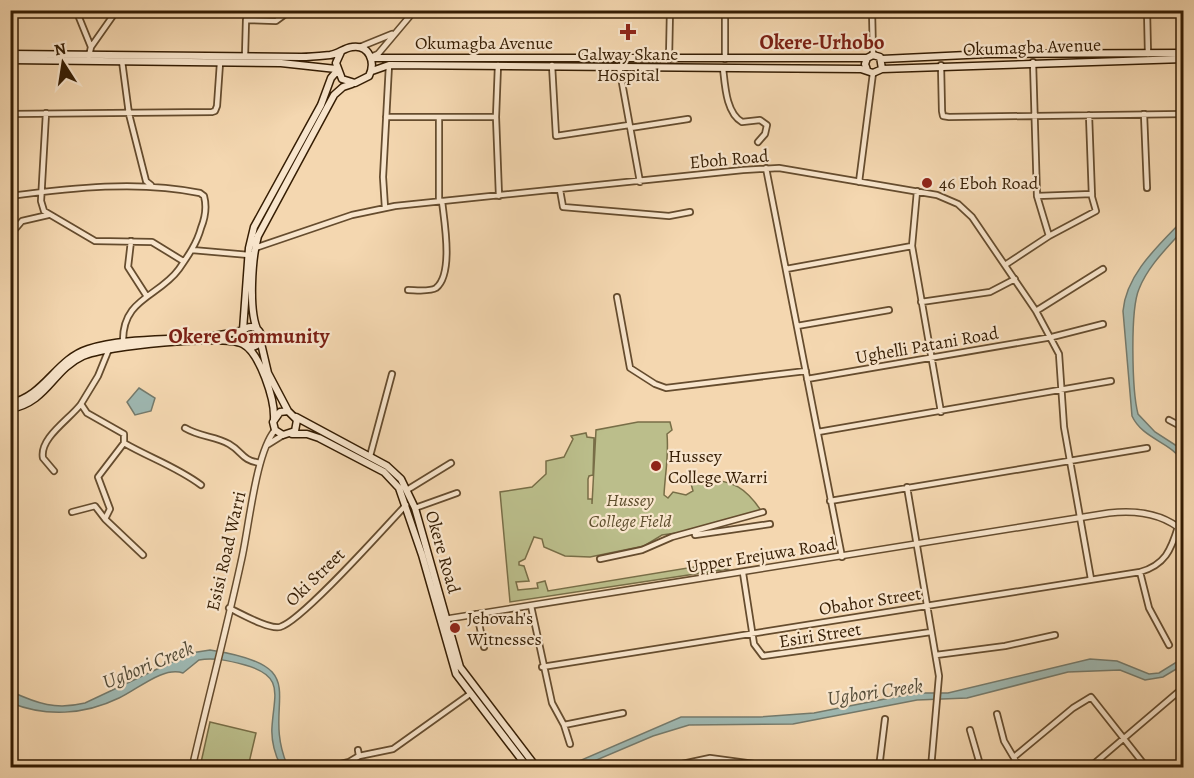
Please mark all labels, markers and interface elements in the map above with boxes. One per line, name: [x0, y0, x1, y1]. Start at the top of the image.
marker: Galway Skane Hospital: [619, 23, 637, 41]
district label: Okere-Urhobo: [759, 28, 885, 56]
street label: Okumagba Avenue: [415, 31, 553, 55]
north arrow: [33, 33, 93, 93]
street label: Okumagba Avenue: [963, 33, 1101, 61]
text: N: [52, 37, 68, 61]
place label: Galway Skane Hospital: [578, 42, 678, 87]
street label: Eboh Road: [688, 144, 770, 174]
place label: 46 Eboh Road: [939, 171, 1039, 195]
marker: 46 Eboh Road: [920, 176, 934, 190]
street label: Ughelli Patani Road: [854, 321, 1001, 369]
district label: Okere Community: [169, 322, 331, 350]
place label: Hussey College Warri: [668, 444, 768, 489]
marker: Hussey College Warri: [649, 459, 663, 473]
park label: Hussey College Field: [588, 488, 672, 533]
street label: Esisi Road Warri: [201, 489, 251, 613]
street label: Okere Road: [420, 508, 466, 596]
street label: Upper Erejuwa Road: [685, 531, 837, 579]
street label: Oki Street: [280, 543, 350, 611]
street label: Obahor Street: [817, 581, 923, 621]
place label: Jehovah's Witnesses: [466, 606, 542, 651]
street label: Esiri Street: [777, 617, 863, 653]
marker: Jehovah's Witnesses: [448, 621, 462, 635]
water label: Ugbori Creek: [98, 634, 198, 696]
water label: Ugbori Creek: [825, 672, 925, 712]

